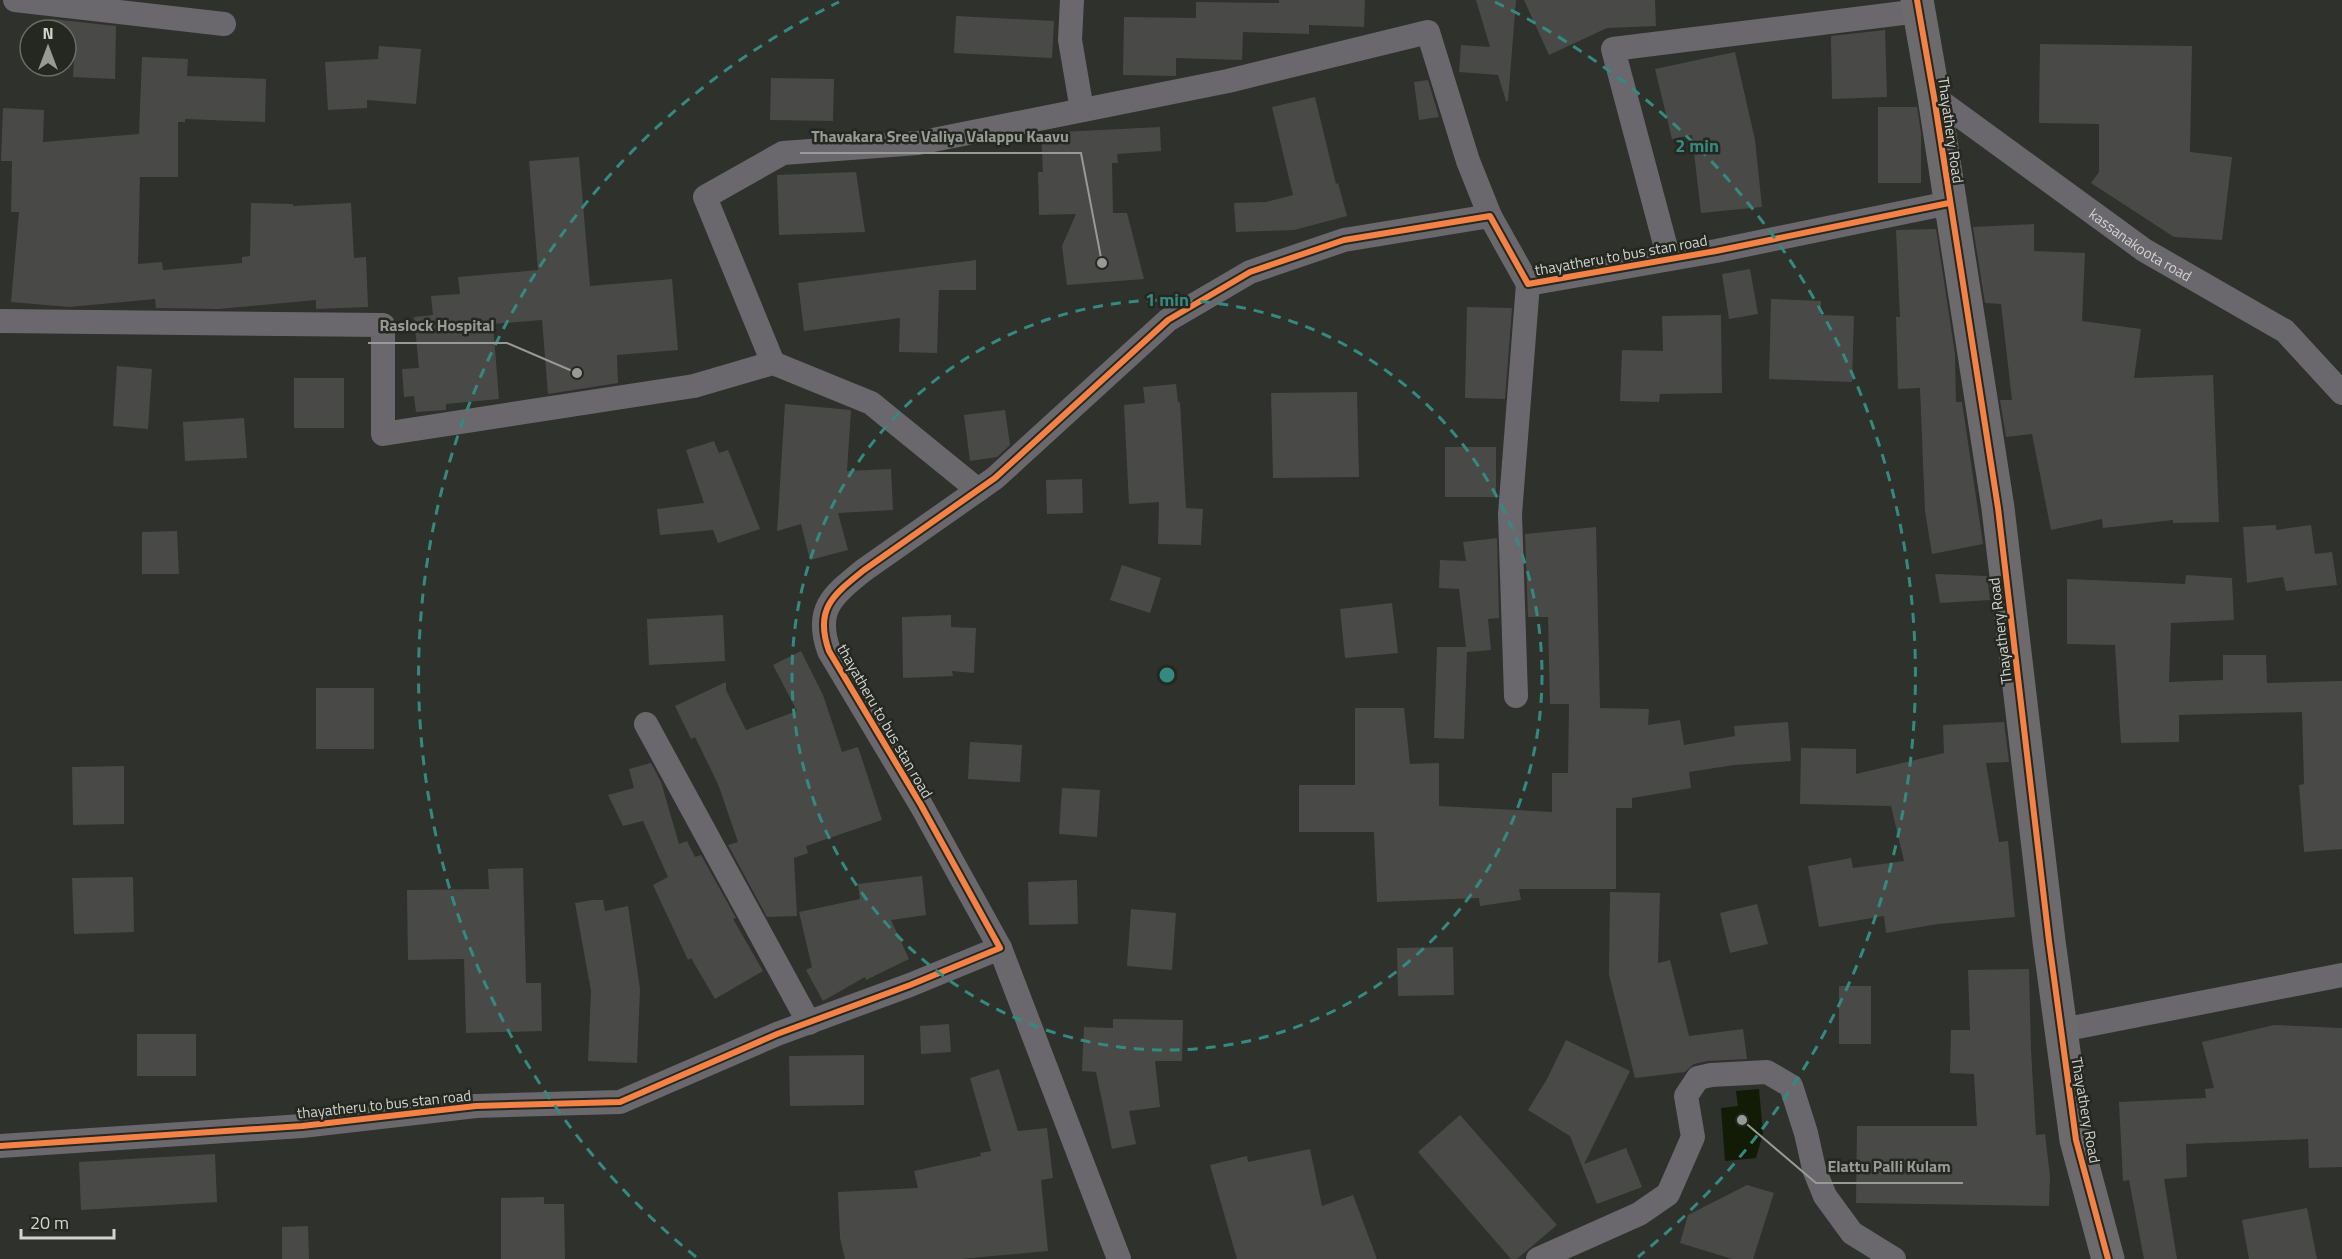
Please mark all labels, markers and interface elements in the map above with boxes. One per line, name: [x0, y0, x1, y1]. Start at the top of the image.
north arrow: [18, 18, 78, 78]
text: N: [42, 21, 54, 45]
street label: Thayathery Road: [1932, 75, 1970, 185]
callout: Thavakara Sree Valiya Valappu Kaavu: [800, 119, 1081, 153]
text: Thavakara Sree Valiya Valappu Kaavu: [811, 124, 1069, 148]
text: 2 min: [1675, 132, 1719, 159]
street label: kassanakoota road: [2084, 202, 2196, 287]
street label: thayatheru to bus stan road: [1533, 228, 1709, 282]
text: 1 min: [1145, 286, 1189, 313]
callout: Raslock Hospital: [368, 309, 507, 343]
text: Raslock Hospital: [379, 313, 495, 337]
street label: Thayathery Road: [1982, 576, 2018, 686]
street label: thayatheru to bus stan road: [831, 640, 939, 802]
centre of rings: [1157, 665, 1177, 685]
street label: Thayathery Road: [2065, 1055, 2107, 1165]
street label: thayatheru to bus stan road: [296, 1083, 472, 1125]
callout: Elattu Palli Kulam: [1816, 1149, 1963, 1183]
text: Elattu Palli Kulam: [1827, 1154, 1951, 1178]
scale bar: [21, 1202, 114, 1240]
text: 20 m: [30, 1209, 69, 1236]

